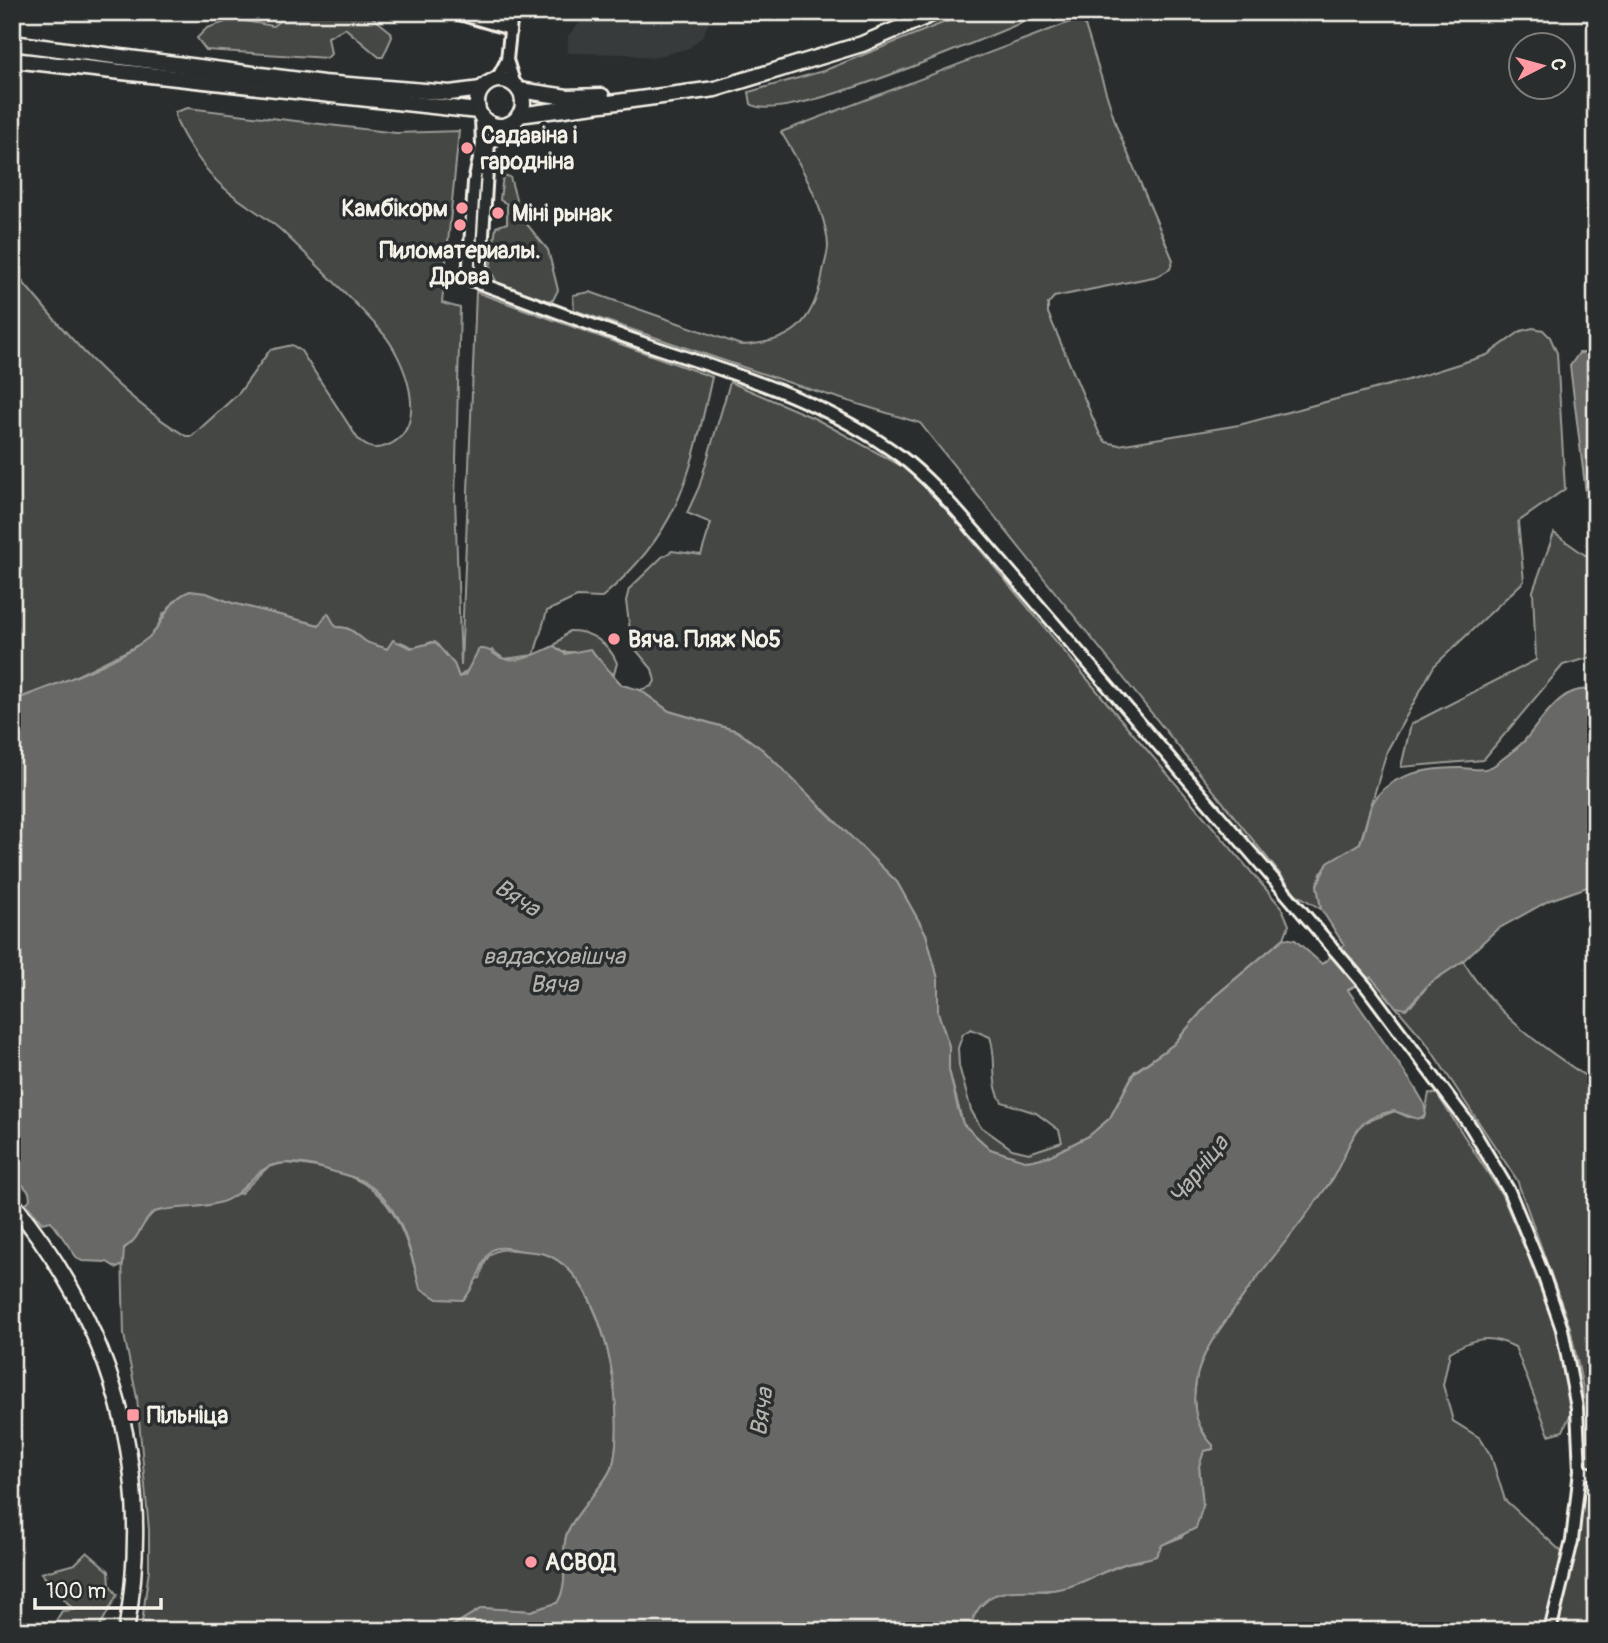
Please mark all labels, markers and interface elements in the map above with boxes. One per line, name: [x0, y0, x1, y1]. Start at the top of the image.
north arrow: [1506, 32, 1576, 102]
text: С: [1545, 57, 1570, 72]
place label: Садавіна і гародніна: [480, 121, 577, 176]
marker: Садавіна і гародніна: [459, 140, 475, 156]
place label: Камбікорм: [341, 194, 448, 223]
place label: Міні рынак: [512, 199, 613, 228]
marker: Камбікорм: [454, 200, 470, 216]
marker: Міні рынак: [490, 205, 506, 221]
marker: Пиломатериалы. Дрова: [452, 217, 468, 233]
place label: Пиломатериалы. Дрова: [380, 236, 540, 291]
place label: Вяча. Пляж №5: [628, 625, 781, 654]
marker: Вяча. Пляж №5: [606, 631, 622, 647]
water label: Вяча: [489, 873, 547, 924]
water label: вадасховішча Вяча: [483, 942, 627, 999]
water label: Чарніца: [1163, 1128, 1236, 1210]
water label: Вяча: [744, 1384, 780, 1438]
place label: Пільніца: [147, 1401, 229, 1430]
marker: Пільніца: [125, 1407, 141, 1423]
place label: АСВОД: [545, 1548, 617, 1577]
marker: АСВОД: [523, 1554, 539, 1570]
scale bar: [35, 1566, 161, 1610]
text: 100 m: [46, 1578, 106, 1605]

